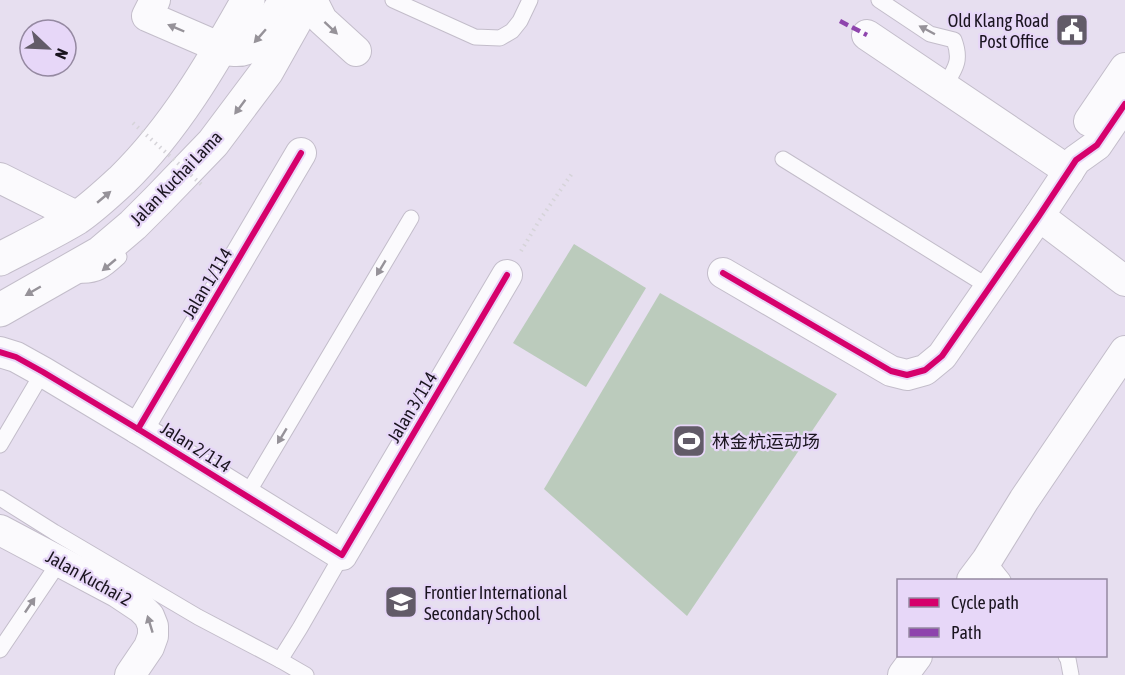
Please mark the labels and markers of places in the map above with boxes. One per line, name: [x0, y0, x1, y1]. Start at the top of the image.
place label: Old Klang Road Post Office: [948, 10, 1049, 52]
public building icon: Old Klang Road Post Office: [1054, 12, 1090, 48]
sports icon: 林金杭运动场: [671, 423, 707, 459]
place label: 林金杭运动场: [712, 431, 820, 452]
place label: Frontier International Secondary School: [424, 582, 567, 624]
school or university icon: Frontier International Secondary School: [383, 584, 419, 620]

